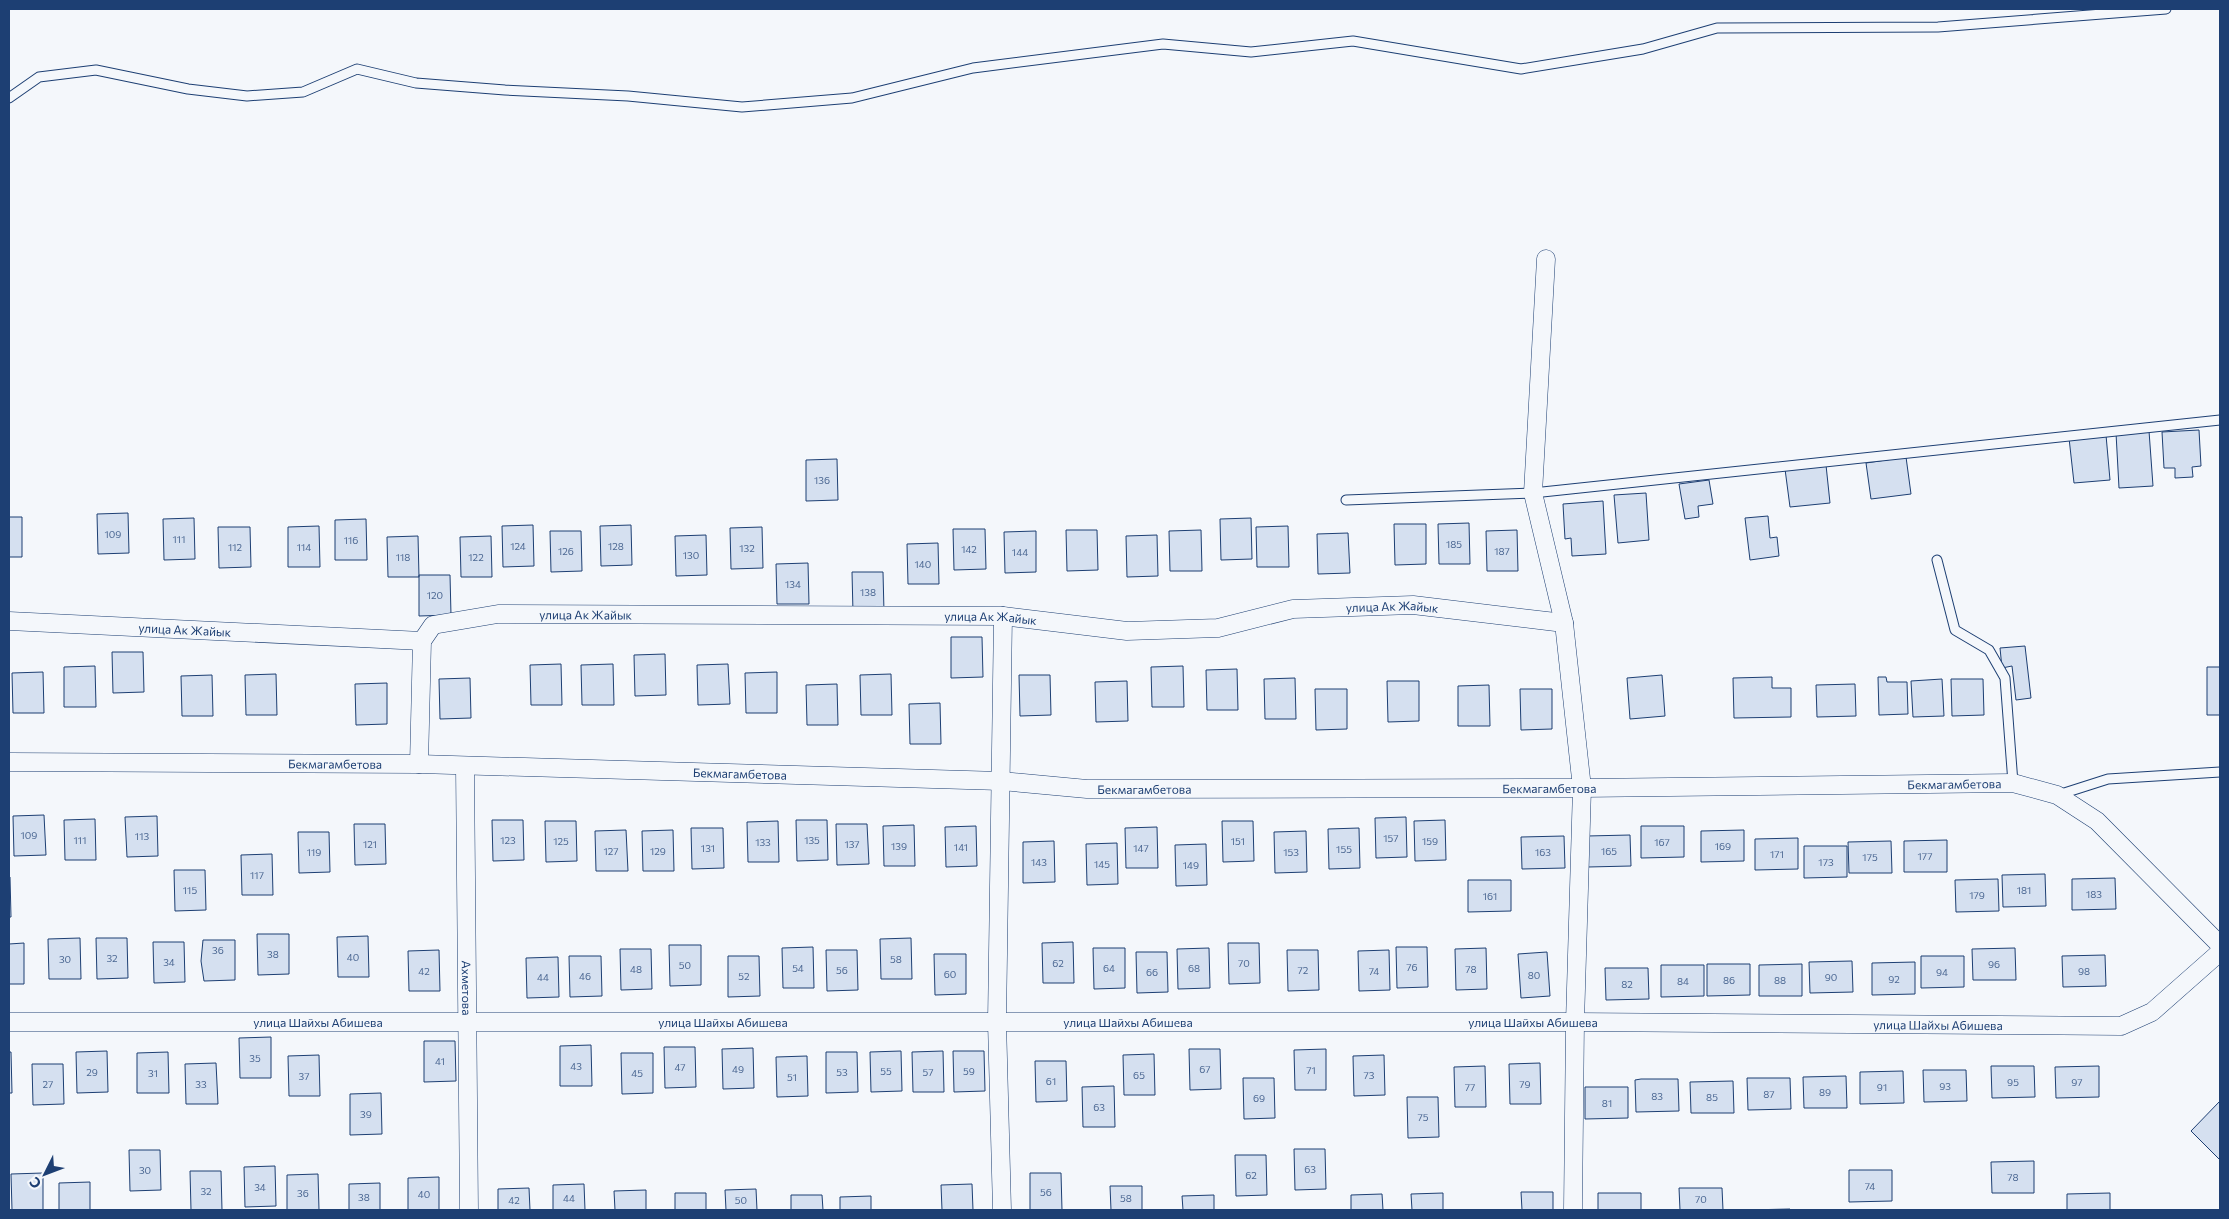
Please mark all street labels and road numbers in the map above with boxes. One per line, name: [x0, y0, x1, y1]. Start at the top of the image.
street label: улица Ак Жайык: [1346, 598, 1440, 615]
street label: улица Ак Жайык: [539, 607, 633, 622]
street label: улица Ак Жайык: [944, 609, 1038, 627]
street label: улица Ак Жайык: [138, 620, 232, 639]
street label: Бекмагамбетова: [288, 756, 382, 771]
street label: Бекмагамбетова: [693, 765, 787, 782]
street label: Бекмагамбетова: [1907, 776, 2001, 791]
street label: Бекмагамбетова: [1502, 781, 1597, 795]
street label: Бекмагамбетова: [1097, 782, 1191, 796]
street label: Ахметова: [460, 960, 474, 1015]
street label: улица Шайхы Абишева: [253, 1015, 383, 1029]
street label: улица Шайхы Абишева: [658, 1015, 788, 1029]
street label: улица Шайхы Абишева: [1063, 1015, 1193, 1029]
street label: улица Шайхы Абишева: [1468, 1015, 1598, 1029]
street label: улица Шайхы Абишева: [1873, 1017, 2003, 1032]

